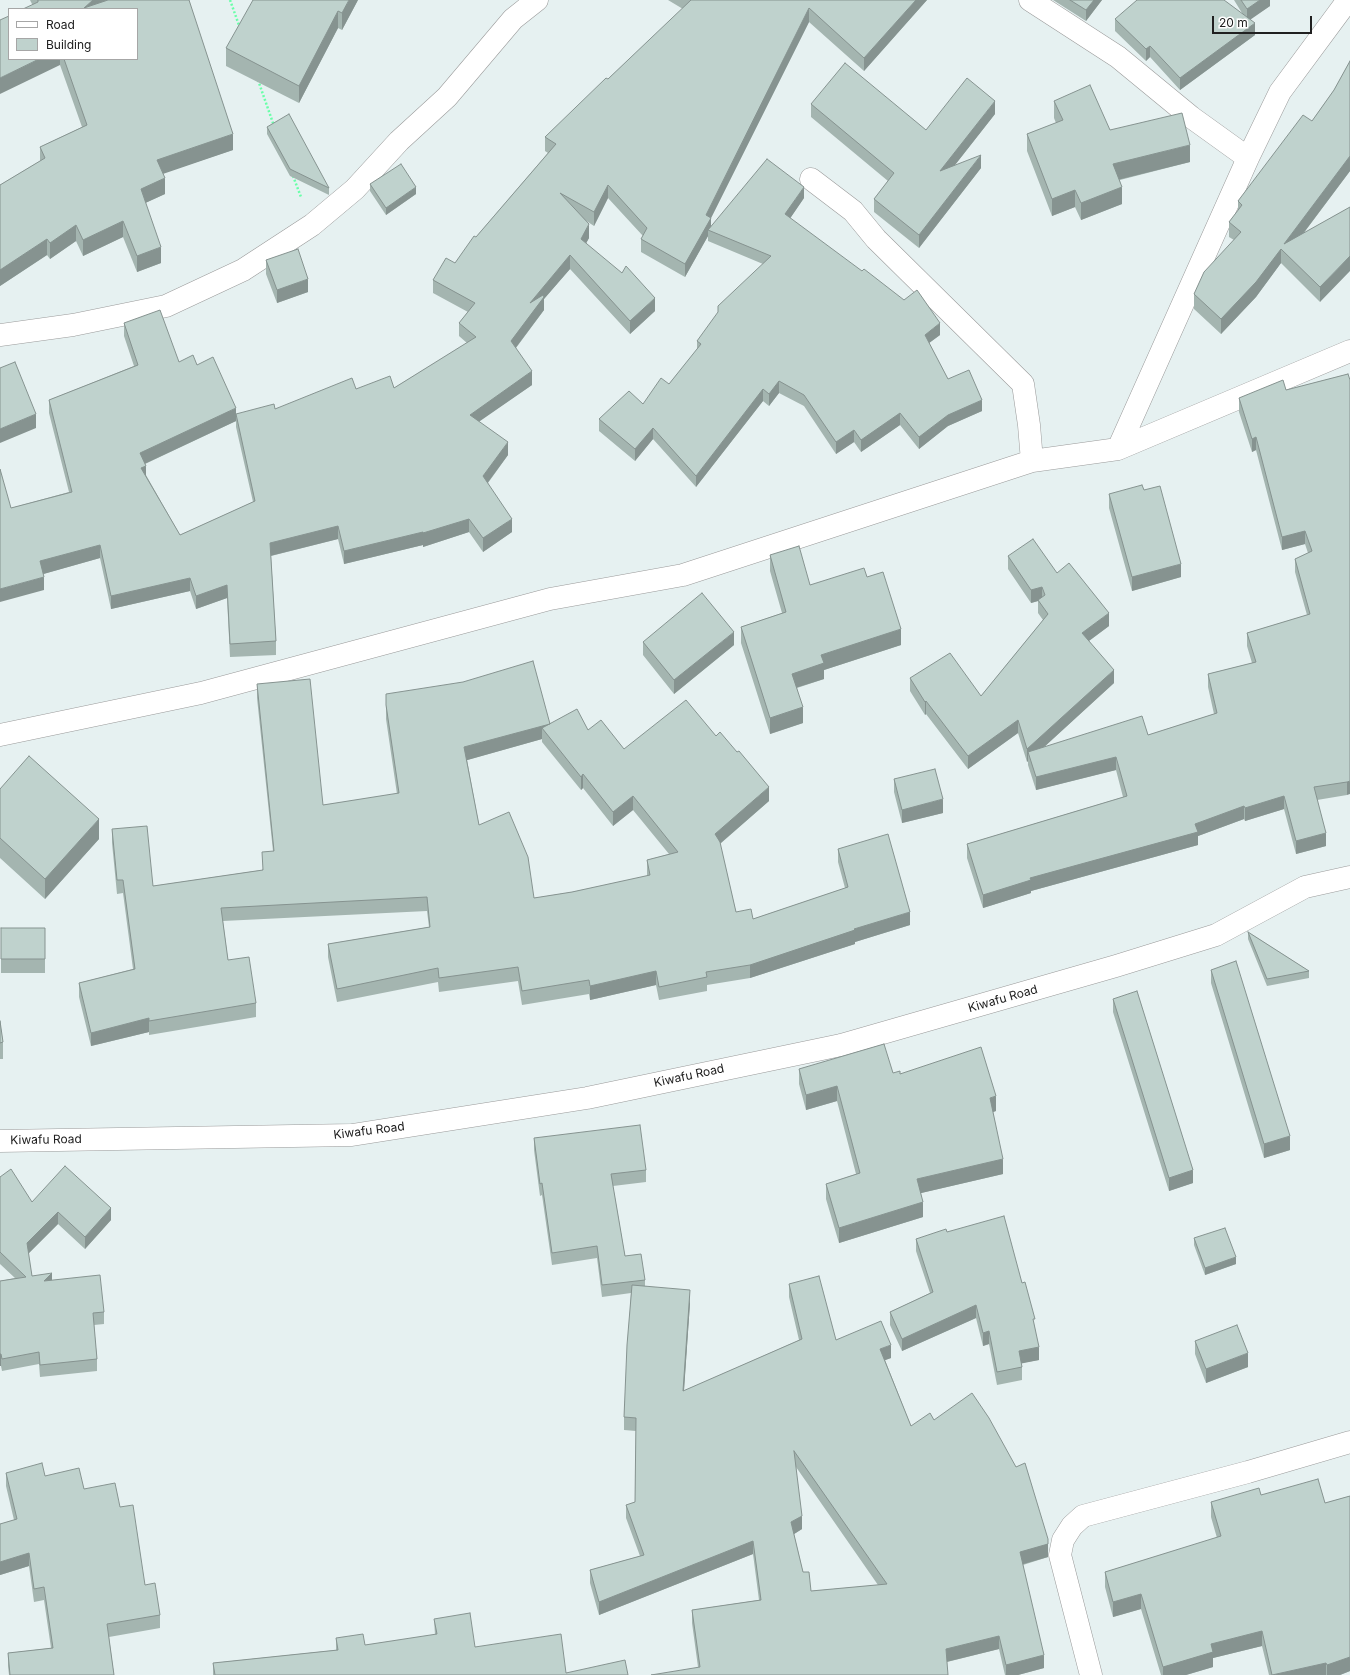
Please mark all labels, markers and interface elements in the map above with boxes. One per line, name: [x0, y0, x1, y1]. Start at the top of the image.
legend: [8, 8, 138, 60]
scale bar: [1214, 8, 1314, 34]
text: 20 m: [1219, 15, 1248, 30]
text: Road: [46, 17, 75, 32]
text: Building: [46, 37, 91, 52]
street label: Kiwafu Road: [967, 982, 1039, 1016]
street label: Kiwafu Road: [652, 1062, 726, 1090]
street label: Kiwafu Road: [333, 1119, 405, 1143]
street label: Kiwafu Road: [10, 1132, 82, 1148]

